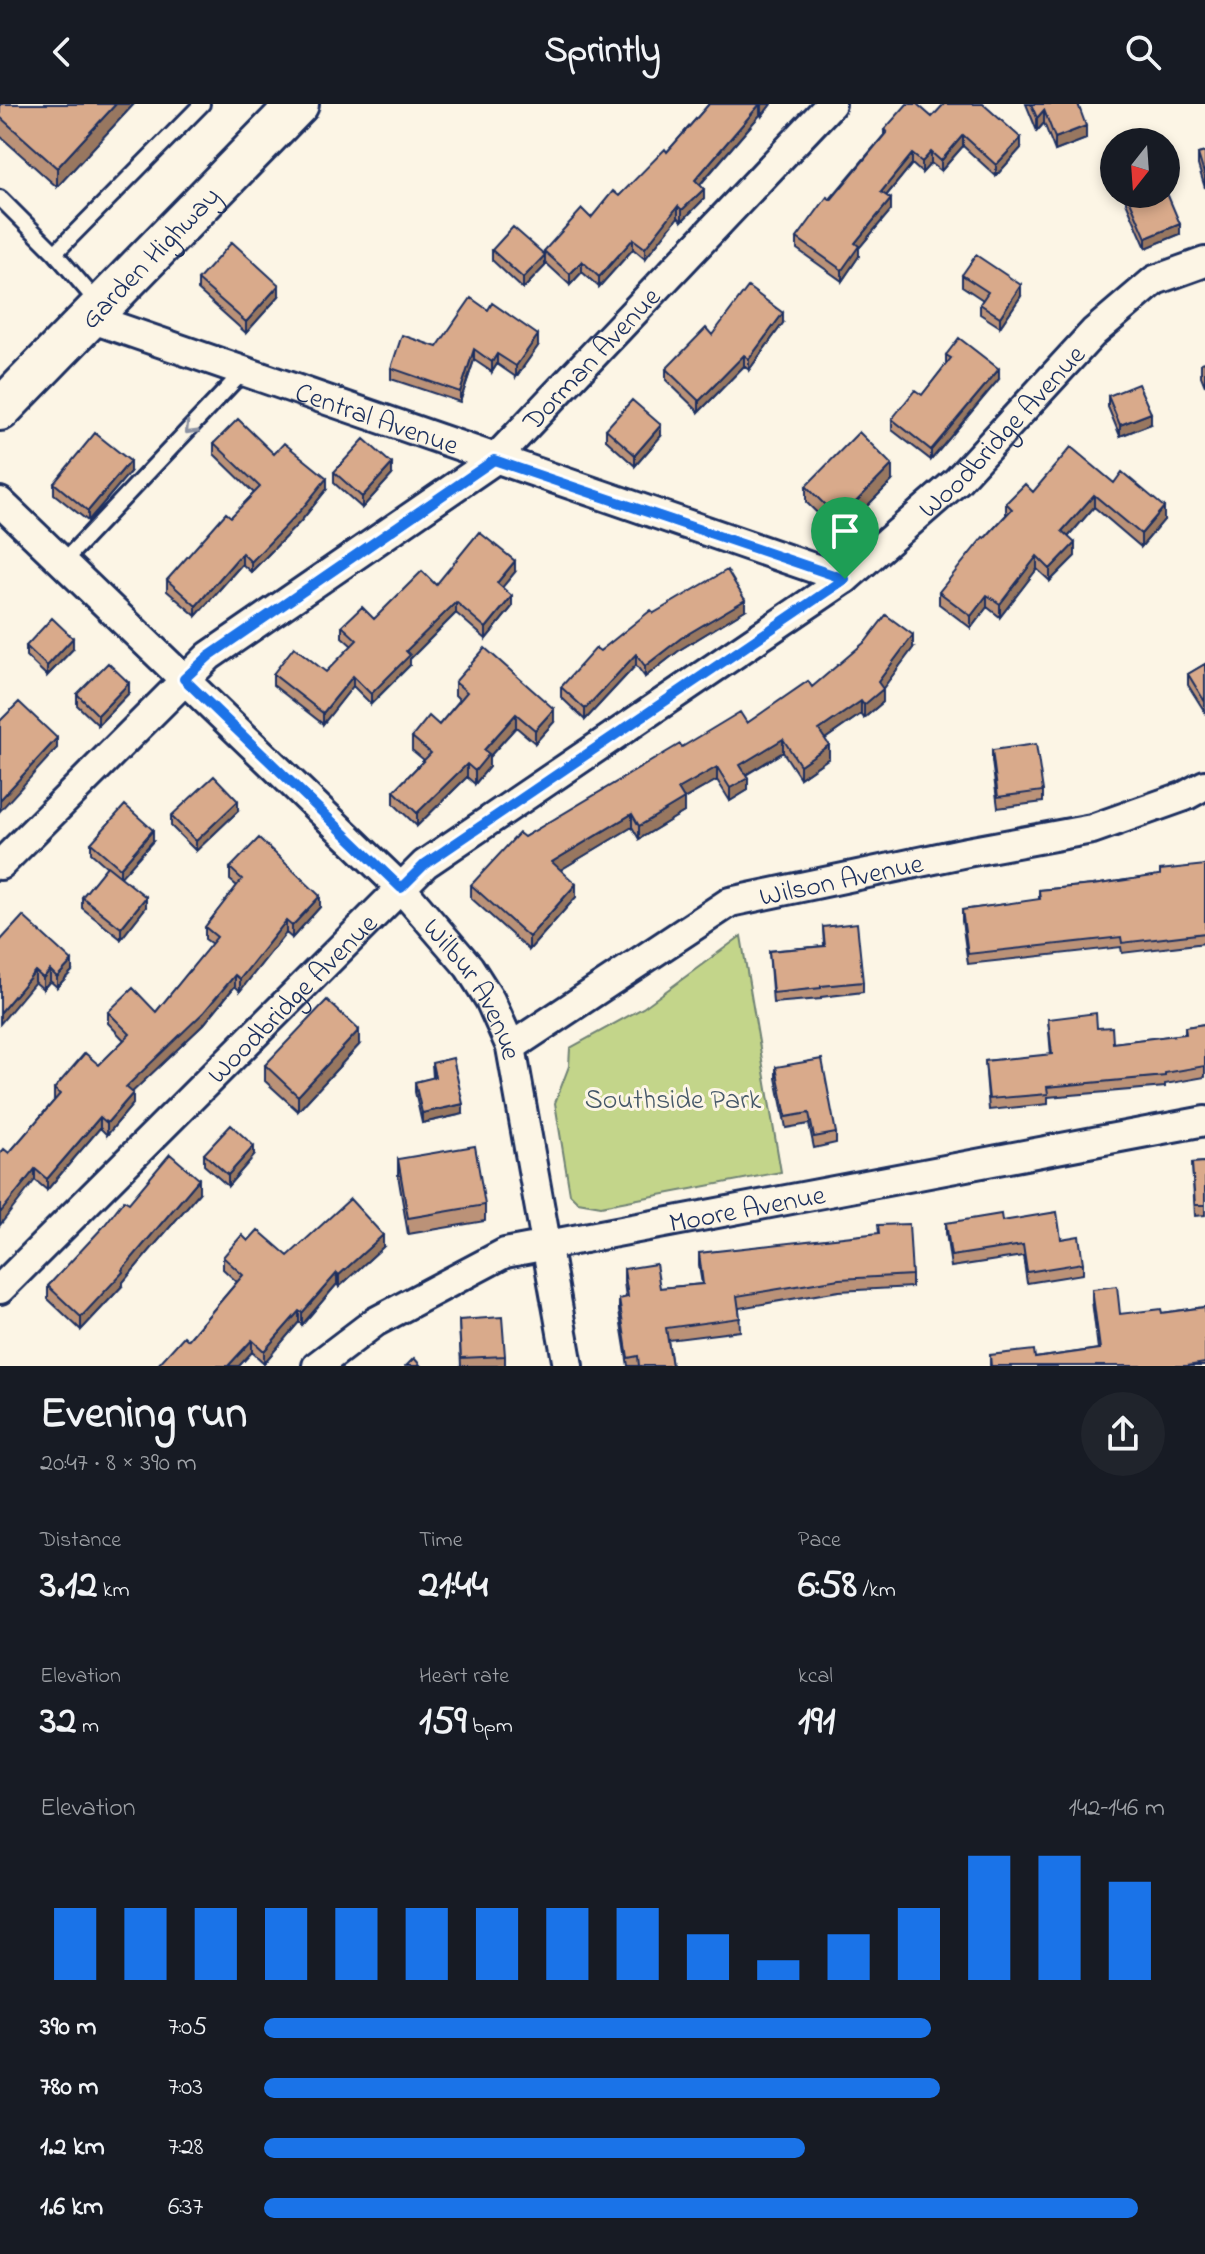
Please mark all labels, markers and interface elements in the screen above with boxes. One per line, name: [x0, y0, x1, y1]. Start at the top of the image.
text: Sprintly: [544, 26, 661, 79]
icon: back: [40, 30, 84, 74]
icon: search: [1121, 30, 1165, 74]
north arrow: [1100, 128, 1180, 208]
map controls: [1100, 128, 1180, 208]
street label: Garden Highway: [72, 178, 231, 340]
street label: Dorman Avenue: [514, 279, 672, 442]
street label: Woodbridge Avenue: [911, 337, 1097, 530]
street label: Central Avenue: [289, 373, 464, 468]
one-way arrow: [185, 419, 199, 434]
pin: [811, 497, 879, 579]
icon: arrive: [823, 509, 867, 553]
street label: Wilson Avenue: [756, 845, 928, 919]
street label: Woodbridge Avenue: [199, 905, 389, 1095]
street label: Wilbur Avenue: [411, 910, 530, 1064]
park label: Southside Park: [585, 1081, 762, 1122]
street label: Moore Avenue: [666, 1176, 829, 1246]
text: Evening run: [40, 1383, 247, 1447]
button: share: [1081, 1392, 1165, 1476]
text: 20:47 · 8 × 390 m: [40, 1445, 197, 1483]
text: Distance: [40, 1525, 121, 1557]
text: Time: [419, 1525, 463, 1557]
text: Pace: [798, 1525, 841, 1557]
text: 3.12: [40, 1557, 97, 1616]
text: 21:44: [419, 1557, 488, 1616]
text: 6:58: [798, 1557, 857, 1616]
text: km: [97, 1575, 130, 1607]
text: /km: [857, 1575, 896, 1607]
text: Elevation: [40, 1661, 121, 1693]
text: Heart rate: [419, 1661, 509, 1693]
text: kcal: [798, 1661, 833, 1693]
text: 32: [40, 1693, 76, 1752]
text: 159: [419, 1693, 467, 1752]
text: 191: [798, 1693, 835, 1752]
text: m: [76, 1711, 99, 1743]
text: bpm: [467, 1711, 513, 1743]
text: Elevation: [40, 1790, 136, 1828]
text: 142–146 m: [1069, 1790, 1165, 1828]
text: 390 m: [40, 2009, 96, 2047]
text: 7:05: [168, 2009, 207, 2047]
text: 780 m: [40, 2069, 98, 2107]
text: 7:03: [168, 2069, 203, 2107]
text: 1.2 km: [40, 2129, 105, 2167]
text: 7:28: [168, 2129, 204, 2167]
text: 1.6 km: [40, 2189, 103, 2227]
text: 6:37: [168, 2189, 203, 2227]

